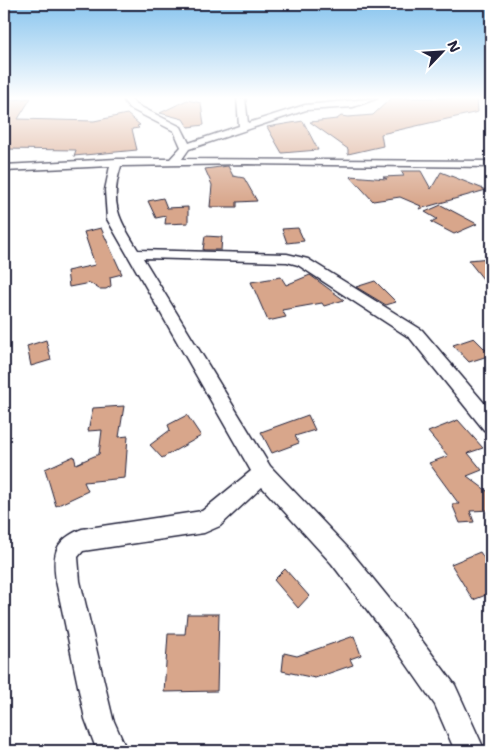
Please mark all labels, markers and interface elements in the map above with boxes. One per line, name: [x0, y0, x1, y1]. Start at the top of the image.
north arrow: [418, 28, 468, 78]
text: N: [443, 38, 464, 55]

